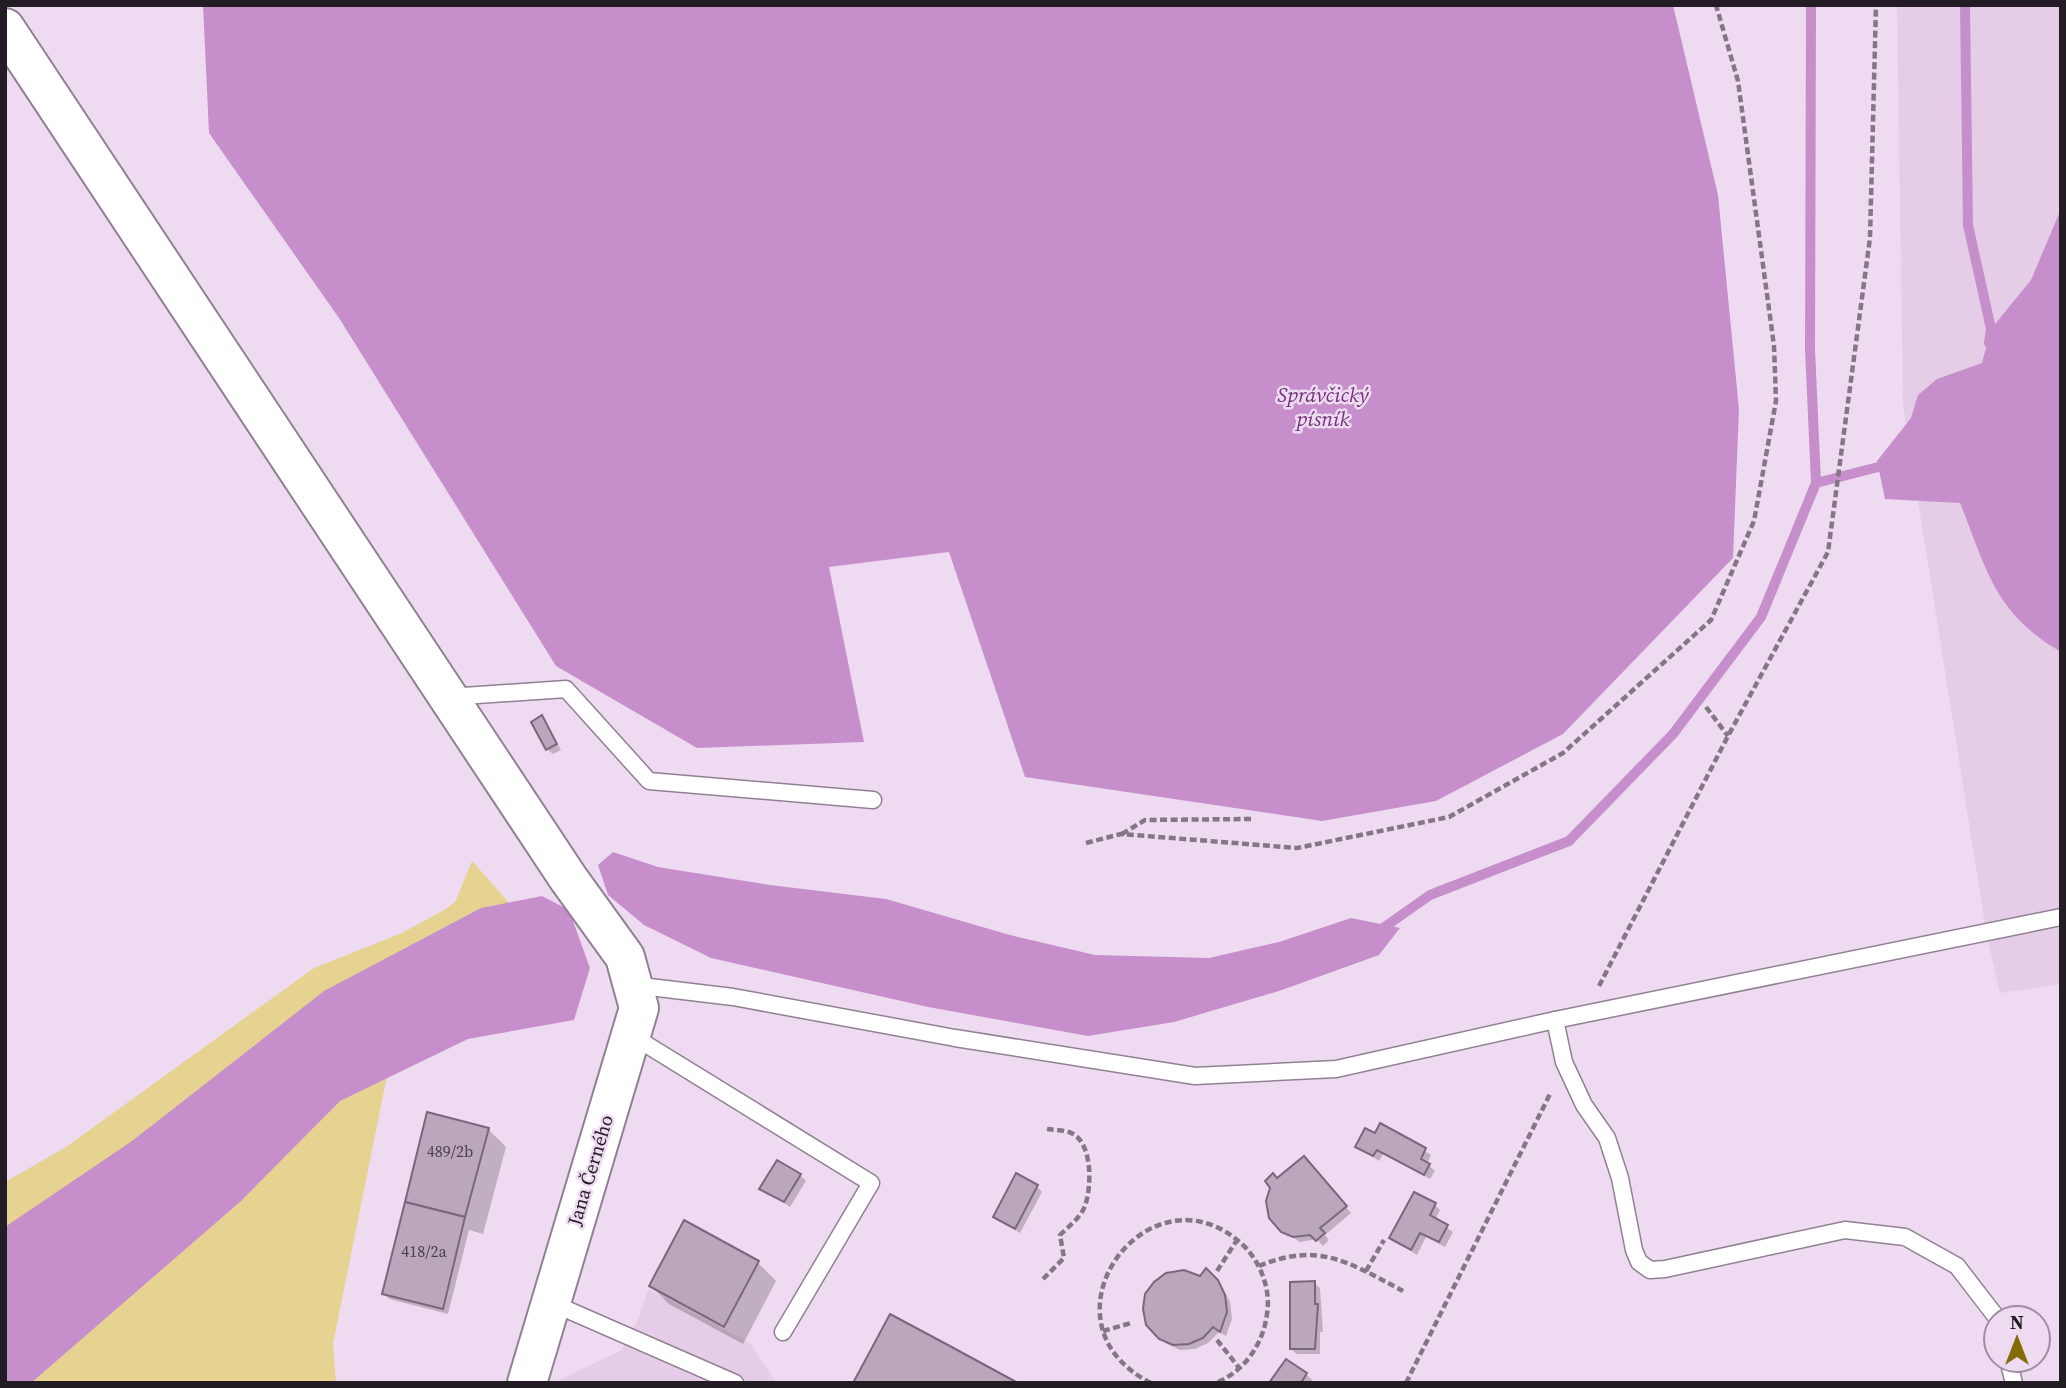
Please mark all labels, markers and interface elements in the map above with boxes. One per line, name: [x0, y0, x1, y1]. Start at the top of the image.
water label: Správčický písník: [1277, 380, 1370, 433]
street label: Jana Černého: [561, 1112, 619, 1229]
house number: 489/2b: [427, 1140, 473, 1162]
house number: 418/2a: [401, 1240, 448, 1262]
north arrow: [1982, 1304, 2052, 1374]
text: N: [2010, 1309, 2024, 1335]

